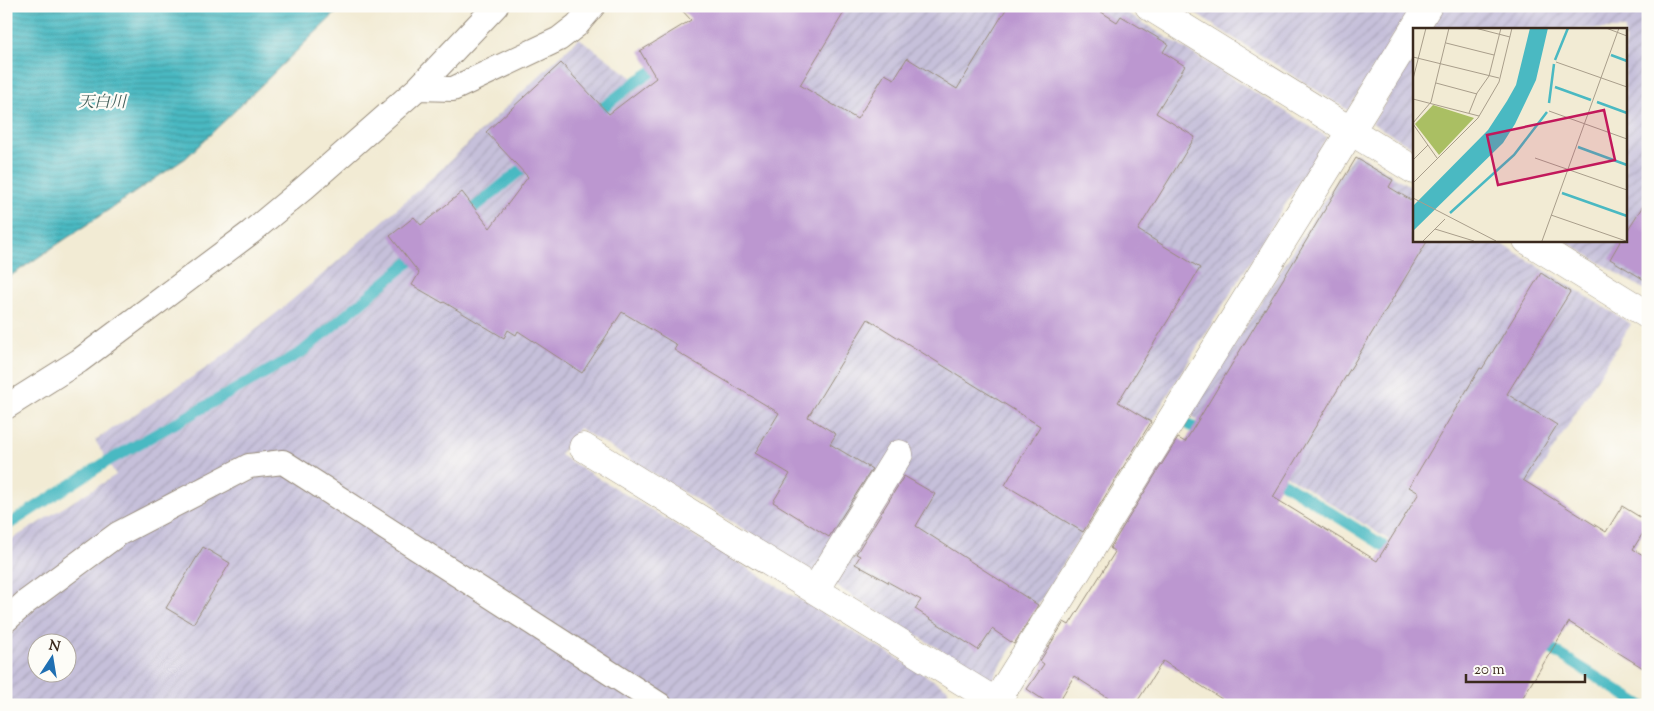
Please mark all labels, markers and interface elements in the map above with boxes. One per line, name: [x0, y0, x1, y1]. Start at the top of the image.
inset map: [1413, 28, 1626, 241]
water label: 天白川: [78, 92, 128, 115]
north arrow: [28, 634, 78, 684]
text: N: [47, 636, 62, 658]
scale bar: [1466, 651, 1585, 683]
text: 20 m: [1474, 660, 1505, 681]

